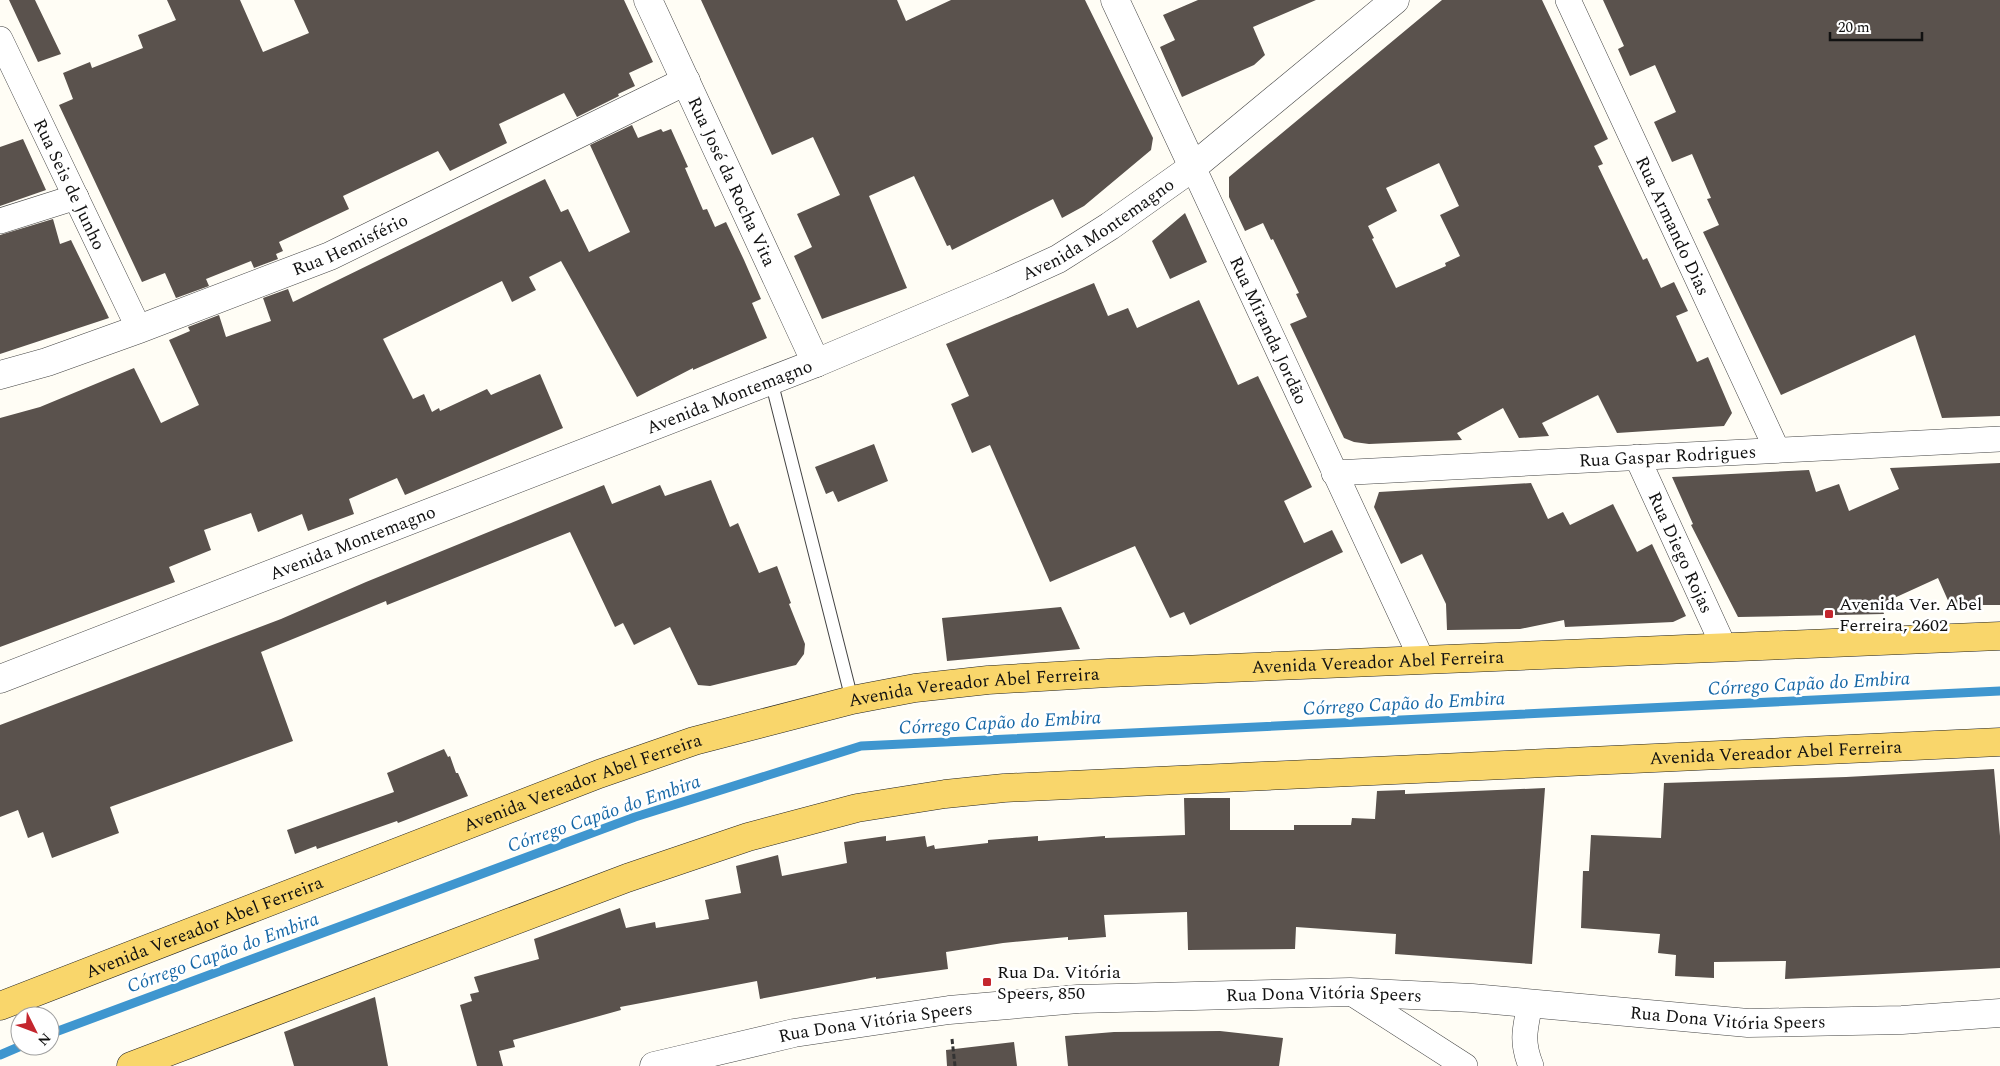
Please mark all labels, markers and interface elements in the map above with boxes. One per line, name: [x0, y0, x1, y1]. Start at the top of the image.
scale bar: [1830, 10, 1922, 42]
text: 20 m: [1838, 16, 1870, 39]
street label: Rua José da Rocha Vita: [681, 92, 783, 271]
street label: Rua Seis de Junho: [27, 114, 113, 254]
street label: Rua Armando Dias: [1629, 152, 1717, 300]
street label: Avenida Montemagno: [1017, 171, 1180, 287]
street label: Rua Hemisfério: [288, 206, 413, 283]
street label: Rua Miranda Jordão: [1223, 252, 1315, 409]
street label: Avenida Montemagno: [642, 352, 816, 441]
street label: Rua Gaspar Rodrigues: [1578, 438, 1757, 474]
street label: Rua Diego Rojas: [1641, 487, 1720, 618]
street label: Avenida Montemagno: [266, 498, 439, 587]
place label: Avenida Ver. Abel Ferreira, 2602: [1839, 591, 1982, 639]
marker: Avenida Ver. Abel Ferreira, 2602: [1823, 608, 1835, 620]
street label: Avenida Vereador Abel Ferreira: [1251, 643, 1505, 681]
street label: Avenida Vereador Abel Ferreira: [846, 660, 1100, 714]
water label: Córrego Capão do Embira: [1707, 664, 1911, 704]
water label: Córrego Capão do Embira: [1302, 684, 1506, 724]
water label: Córrego Capão do Embira: [898, 703, 1102, 743]
street label: Avenida Vereador Abel Ferreira: [459, 726, 705, 839]
street label: Avenida Vereador Abel Ferreira: [1649, 733, 1903, 772]
water label: Córrego Capão do Embira: [503, 767, 705, 861]
street label: Avenida Vereador Abel Ferreira: [81, 869, 327, 985]
water label: Córrego Capão do Embira: [123, 905, 324, 1001]
place label: Rua Da. Vitória Speers, 850: [997, 959, 1121, 1007]
marker: Rua Da. Vitória Speers, 850: [981, 976, 993, 988]
street label: Rua Dona Vitória Speers: [1226, 978, 1423, 1009]
street label: Rua Dona Vitória Speers: [775, 995, 974, 1050]
street label: Rua Dona Vitória Speers: [1629, 999, 1826, 1037]
north arrow: [10, 1006, 60, 1056]
text: N: [33, 1028, 56, 1051]

